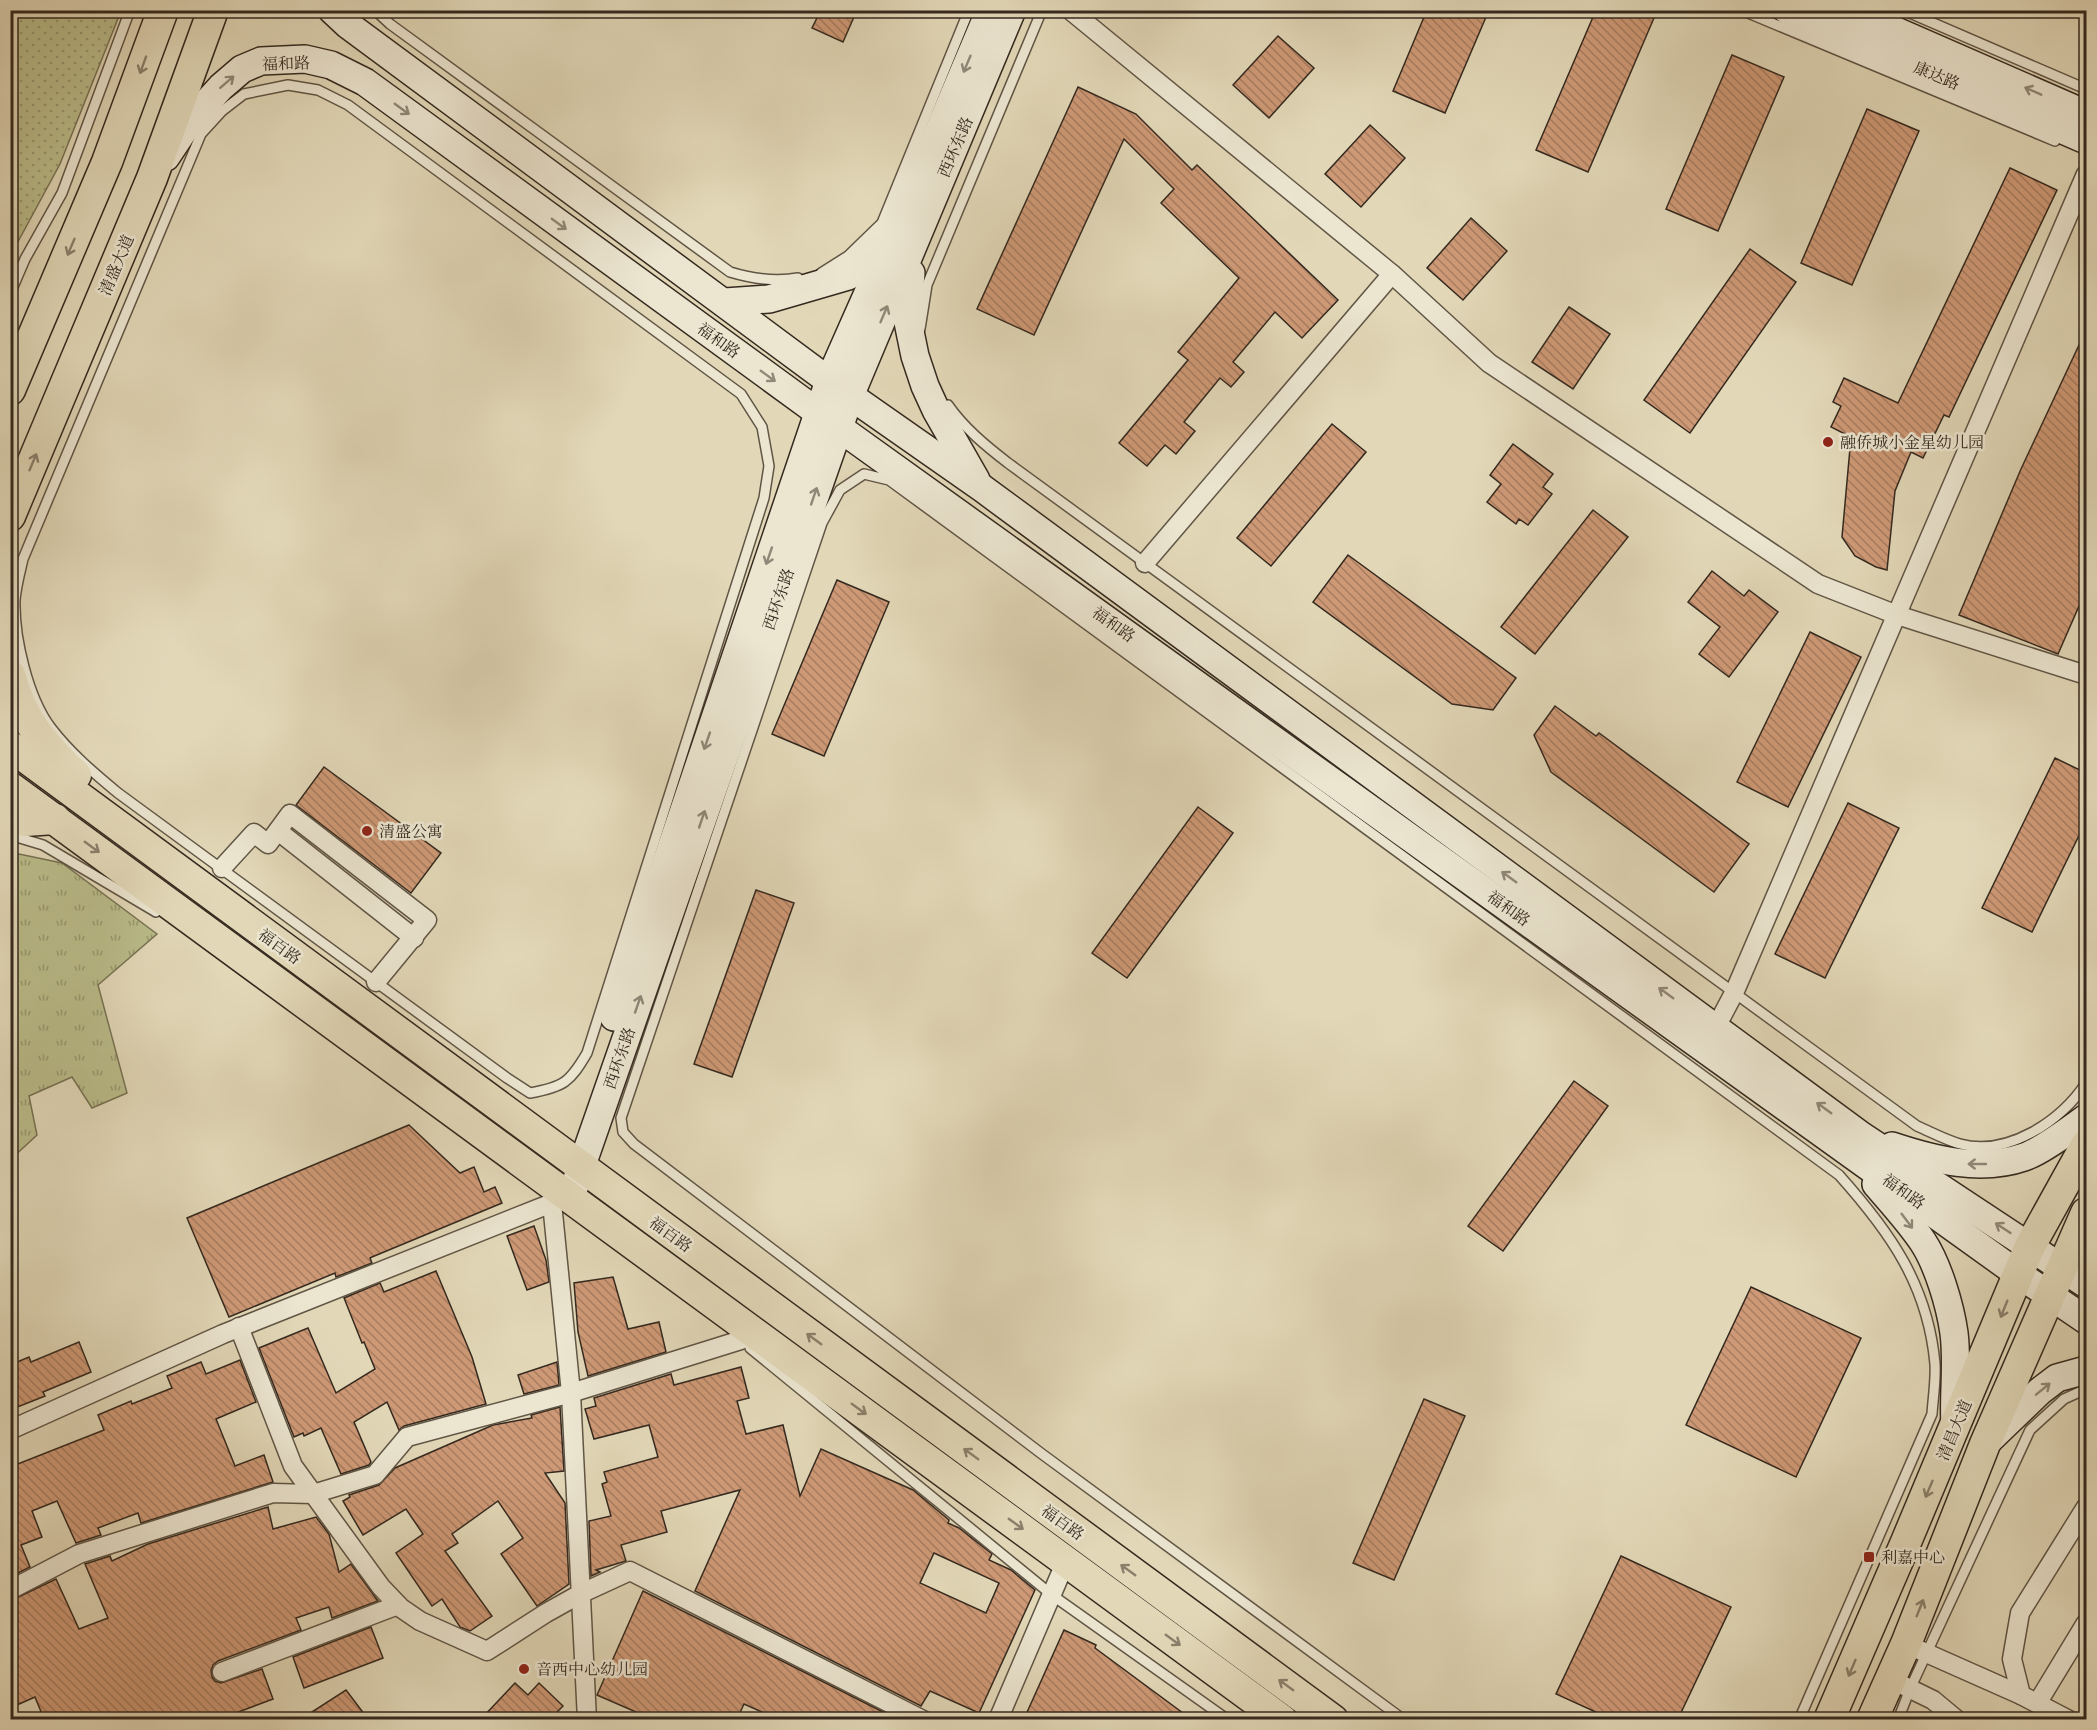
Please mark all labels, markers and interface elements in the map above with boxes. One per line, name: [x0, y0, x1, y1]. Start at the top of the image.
street label: 福和路: [262, 53, 310, 74]
one-way arrow: [137, 55, 148, 74]
one-way arrow: [961, 55, 972, 73]
street label: 康达路: [1911, 57, 1963, 94]
one-way arrow: [219, 75, 234, 89]
one-way arrow: [2024, 85, 2043, 96]
one-way arrow: [393, 103, 409, 115]
street label: 西环东路: [934, 114, 977, 180]
one-way arrow: [551, 217, 567, 230]
street label: 清盛大道: [95, 232, 138, 298]
one-way arrow: [65, 237, 76, 255]
one-way arrow: [879, 306, 891, 324]
street label: 福和路: [694, 319, 744, 362]
one-way arrow: [759, 369, 775, 382]
place label: 融侨城小金星幼儿园: [1840, 433, 1984, 452]
marker: 融侨城小金星幼儿园: [1821, 435, 1835, 449]
one-way arrow: [28, 453, 39, 472]
one-way arrow: [810, 487, 821, 506]
one-way arrow: [762, 547, 773, 565]
street label: 西环东路: [759, 566, 798, 633]
street label: 福和路: [1089, 603, 1139, 646]
one-way arrow: [700, 731, 711, 750]
one-way arrow: [697, 810, 708, 829]
place label: 清盛公寓: [379, 822, 443, 841]
marker: 清盛公寓: [360, 824, 374, 838]
one-way arrow: [83, 840, 99, 853]
one-way arrow: [1502, 871, 1518, 883]
street label: 福和路: [1484, 887, 1534, 930]
street label: 福百路: [255, 925, 305, 968]
one-way arrow: [1659, 987, 1675, 999]
one-way arrow: [634, 995, 645, 1014]
street label: 西环东路: [600, 1025, 639, 1092]
one-way arrow: [1816, 1102, 1832, 1114]
one-way arrow: [1968, 1158, 1988, 1170]
street label: 福和路: [1879, 1170, 1929, 1213]
one-way arrow: [1901, 1212, 1913, 1228]
street label: 福百路: [646, 1213, 696, 1256]
one-way arrow: [1995, 1222, 2012, 1234]
one-way arrow: [1998, 1299, 2009, 1318]
one-way arrow: [807, 1333, 823, 1345]
one-way arrow: [2035, 1383, 2051, 1396]
street label: 清昌大道: [1933, 1397, 1976, 1463]
one-way arrow: [850, 1403, 866, 1415]
one-way arrow: [964, 1448, 980, 1461]
one-way arrow: [1923, 1480, 1934, 1498]
street label: 福百路: [1038, 1501, 1088, 1544]
one-way arrow: [1007, 1518, 1023, 1531]
place label: 利嘉中心: [1881, 1548, 1945, 1567]
marker: 利嘉中心: [1862, 1550, 1876, 1564]
one-way arrow: [1121, 1564, 1137, 1576]
one-way arrow: [1915, 1599, 1926, 1618]
one-way arrow: [1165, 1633, 1181, 1646]
one-way arrow: [1846, 1659, 1857, 1677]
place label: 音西中心幼儿园: [536, 1660, 648, 1679]
marker: 音西中心幼儿园: [517, 1662, 531, 1676]
one-way arrow: [1278, 1679, 1294, 1691]

